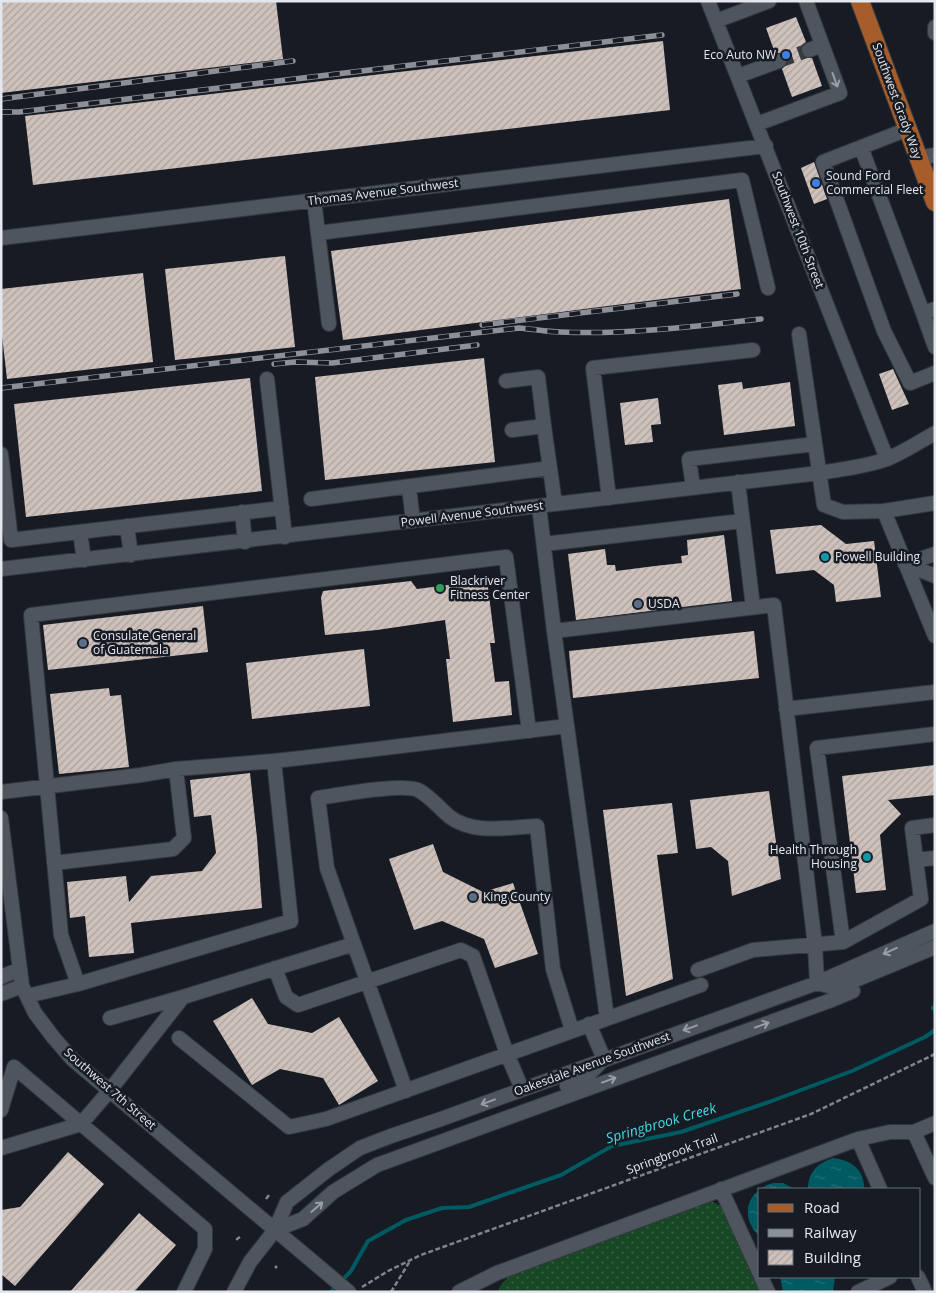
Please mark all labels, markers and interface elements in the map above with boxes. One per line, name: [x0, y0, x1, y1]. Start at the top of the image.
street label: Southwest Grady Way: [869, 40, 927, 162]
place label: Eco Auto NW: [704, 46, 776, 63]
marker: Eco Auto NW: [780, 49, 792, 61]
one-way arrow: [831, 72, 840, 87]
place label: Sound Ford Commercial Fleet: [826, 167, 923, 198]
street label: Southwest 10th Street: [768, 169, 829, 291]
street label: Thomas Avenue Southwest: [307, 174, 459, 209]
marker: Sound Ford Commercial Fleet: [810, 177, 822, 189]
street label: Powell Avenue Southwest: [400, 496, 544, 531]
place label: Powell Building: [835, 548, 921, 565]
marker: Powell Building: [819, 551, 831, 563]
place label: Blackriver Fitness Center: [450, 572, 530, 603]
marker: Blackriver Fitness Center: [434, 582, 446, 594]
place label: USDA: [648, 595, 680, 612]
marker: USDA: [632, 598, 644, 610]
place label: Consulate General of Guatemala: [93, 627, 196, 658]
marker: Consulate General of Guatemala: [77, 637, 89, 649]
place label: Health Through Housing: [770, 841, 857, 872]
marker: Health Through Housing: [861, 851, 873, 863]
place label: King County: [483, 888, 551, 905]
marker: King County: [467, 891, 479, 903]
one-way arrow: [883, 947, 898, 956]
one-way arrow: [753, 1020, 769, 1029]
one-way arrow: [682, 1024, 698, 1033]
street label: Oakesdale Avenue Southwest: [511, 1027, 672, 1100]
street label: Southwest 7th Street: [61, 1044, 160, 1133]
one-way arrow: [601, 1075, 616, 1084]
water label: Springbrook Creek: [603, 1097, 719, 1147]
one-way arrow: [480, 1098, 496, 1107]
street label: Springbrook Trail: [624, 1129, 720, 1178]
legend: [758, 1188, 921, 1278]
text: Road: [804, 1197, 840, 1217]
one-way arrow: [310, 1201, 323, 1212]
text: Railway: [804, 1222, 857, 1242]
text: Building: [804, 1247, 861, 1267]

